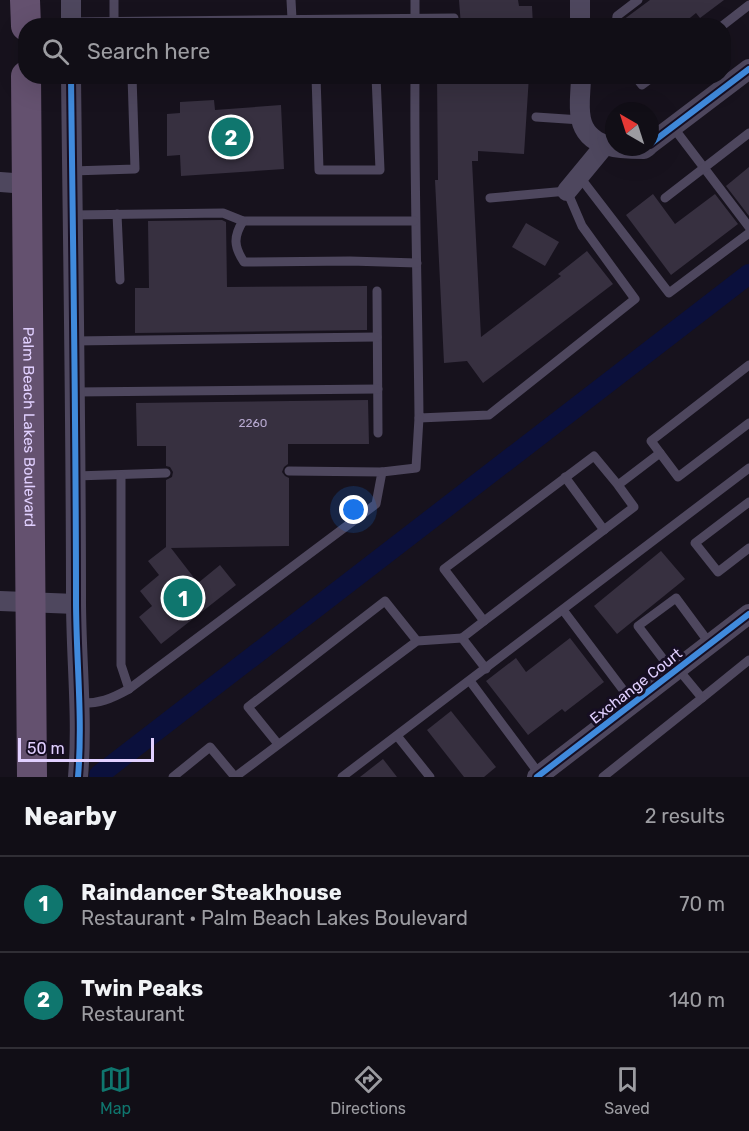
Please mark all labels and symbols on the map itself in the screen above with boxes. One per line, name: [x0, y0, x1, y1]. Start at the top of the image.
north arrow: [605, 102, 659, 156]
pin: 2: [212, 114, 250, 160]
street label: Palm Beach Lakes Boulevard: [19, 327, 39, 527]
house number: 2260: [239, 416, 267, 430]
your location: [339, 495, 368, 524]
pin: 1: [164, 576, 202, 620]
street label: Exchange Court: [586, 644, 686, 728]
scale bar: [18, 735, 154, 762]

